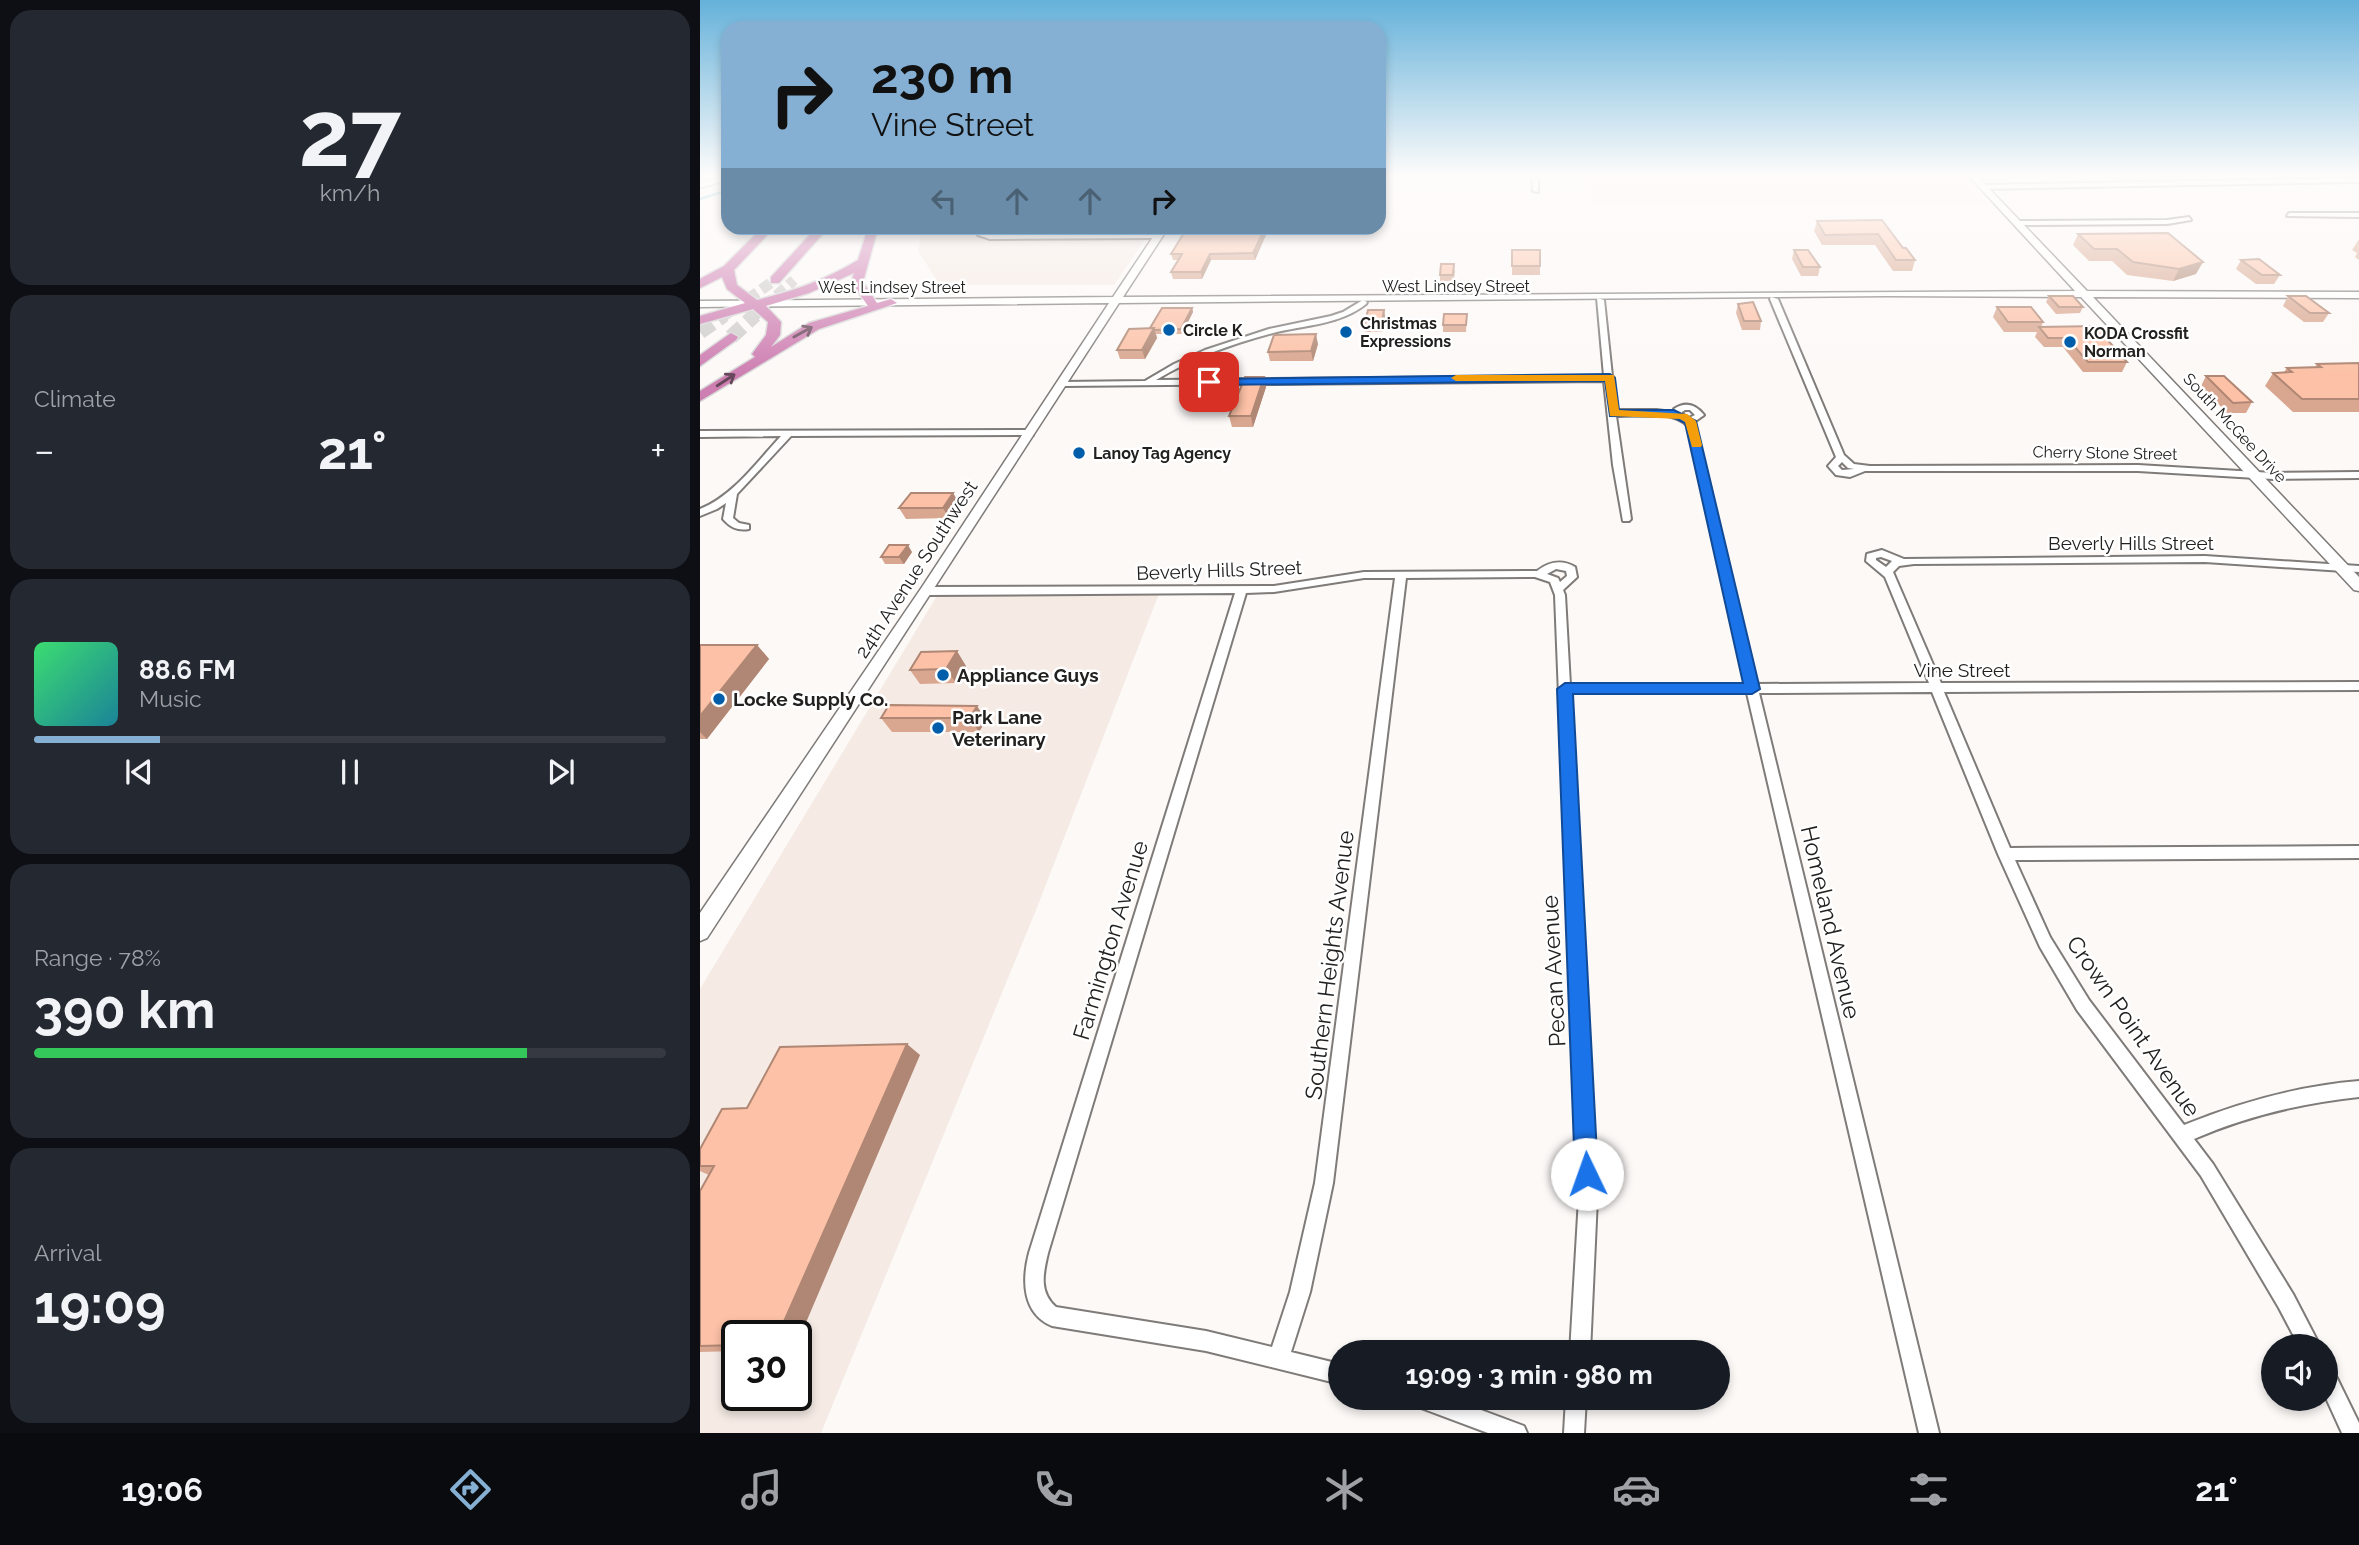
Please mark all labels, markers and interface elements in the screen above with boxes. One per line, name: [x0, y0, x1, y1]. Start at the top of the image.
text: 230 m: [871, 47, 1013, 104]
icon: right: [756, 49, 847, 140]
text: 27: [299, 80, 401, 187]
text: Vine Street: [871, 106, 1034, 143]
text: km/h: [320, 179, 380, 206]
icon: left: [925, 182, 963, 220]
icon: ahead: [998, 182, 1036, 220]
icon: ahead: [1071, 182, 1109, 220]
icon: right: [1144, 182, 1182, 220]
street label: West Lindsey Street: [1382, 277, 1531, 296]
street label: West Lindsey Street: [818, 278, 967, 297]
place label: Christmas Expressions: [1360, 314, 1451, 351]
place label: Circle K: [1183, 321, 1243, 340]
marker: Circle K: [1161, 322, 1177, 338]
marker: Christmas Expressions: [1338, 324, 1354, 340]
place label: KODA Crossfit Norman: [2084, 324, 2189, 361]
one-way arrow: [792, 325, 812, 339]
marker: KODA Crossfit Norman: [2062, 334, 2078, 350]
pin: [1179, 352, 1239, 412]
icon: arrive: [1190, 363, 1228, 401]
street label: South McGee Drive: [2179, 369, 2291, 487]
one-way arrow: [715, 373, 735, 387]
text: Climate: [34, 385, 116, 412]
text: 21°: [318, 420, 387, 481]
text: −: [34, 428, 54, 473]
text: +: [650, 428, 666, 473]
street label: Cherry Stone Street: [2032, 442, 2178, 464]
place label: Lanoy Tag Agency: [1093, 444, 1231, 463]
marker: Lanoy Tag Agency: [1071, 445, 1087, 461]
street label: 24th Avenue Southwest: [851, 476, 982, 662]
street label: Beverly Hills Street: [2048, 532, 2215, 554]
street label: Beverly Hills Street: [1136, 556, 1303, 584]
text: 88.6 FM: [139, 655, 236, 685]
street label: Vine Street: [1914, 659, 2011, 681]
place label: Appliance Guys: [957, 664, 1099, 686]
marker: Appliance Guys: [935, 667, 951, 683]
text: Music: [139, 685, 202, 712]
place label: Locke Supply Co.: [733, 688, 888, 710]
marker: Locke Supply Co.: [711, 691, 727, 707]
place label: Park Lane Veterinary: [952, 706, 1046, 750]
marker: Park Lane Veterinary: [930, 720, 946, 736]
icon: previous: [120, 753, 158, 791]
icon: pause: [331, 753, 369, 791]
icon: next: [542, 753, 580, 791]
street label: Homeland Avenue: [1796, 823, 1866, 1021]
street label: Southern Heights Avenue: [1299, 829, 1359, 1101]
street label: Farmington Avenue: [1067, 837, 1153, 1043]
street label: Pecan Avenue: [1536, 894, 1570, 1048]
street label: Crown Point Avenue: [2061, 930, 2207, 1122]
text: Range · 78%: [34, 944, 161, 971]
text: 390 km: [34, 979, 215, 1040]
position arrow: [1550, 1137, 1624, 1211]
text: Arrival: [34, 1239, 101, 1266]
text: 19:09: [34, 1274, 166, 1335]
speed limit sign: 30: [721, 1320, 812, 1411]
map controls: [2261, 1334, 2338, 1411]
button: sound: [2261, 1334, 2338, 1411]
text: 19:09 · 3 min · 980 m: [1405, 1360, 1653, 1390]
icon: directions: [446, 1465, 495, 1514]
icon: music: [737, 1465, 786, 1514]
icon: phone: [1029, 1465, 1078, 1514]
icon: climate: [1320, 1465, 1369, 1514]
icon: car: [1612, 1465, 1661, 1514]
icon: filters: [1904, 1465, 1953, 1514]
text: 19:06: [121, 1471, 203, 1508]
text: 21°: [2195, 1471, 2238, 1508]

